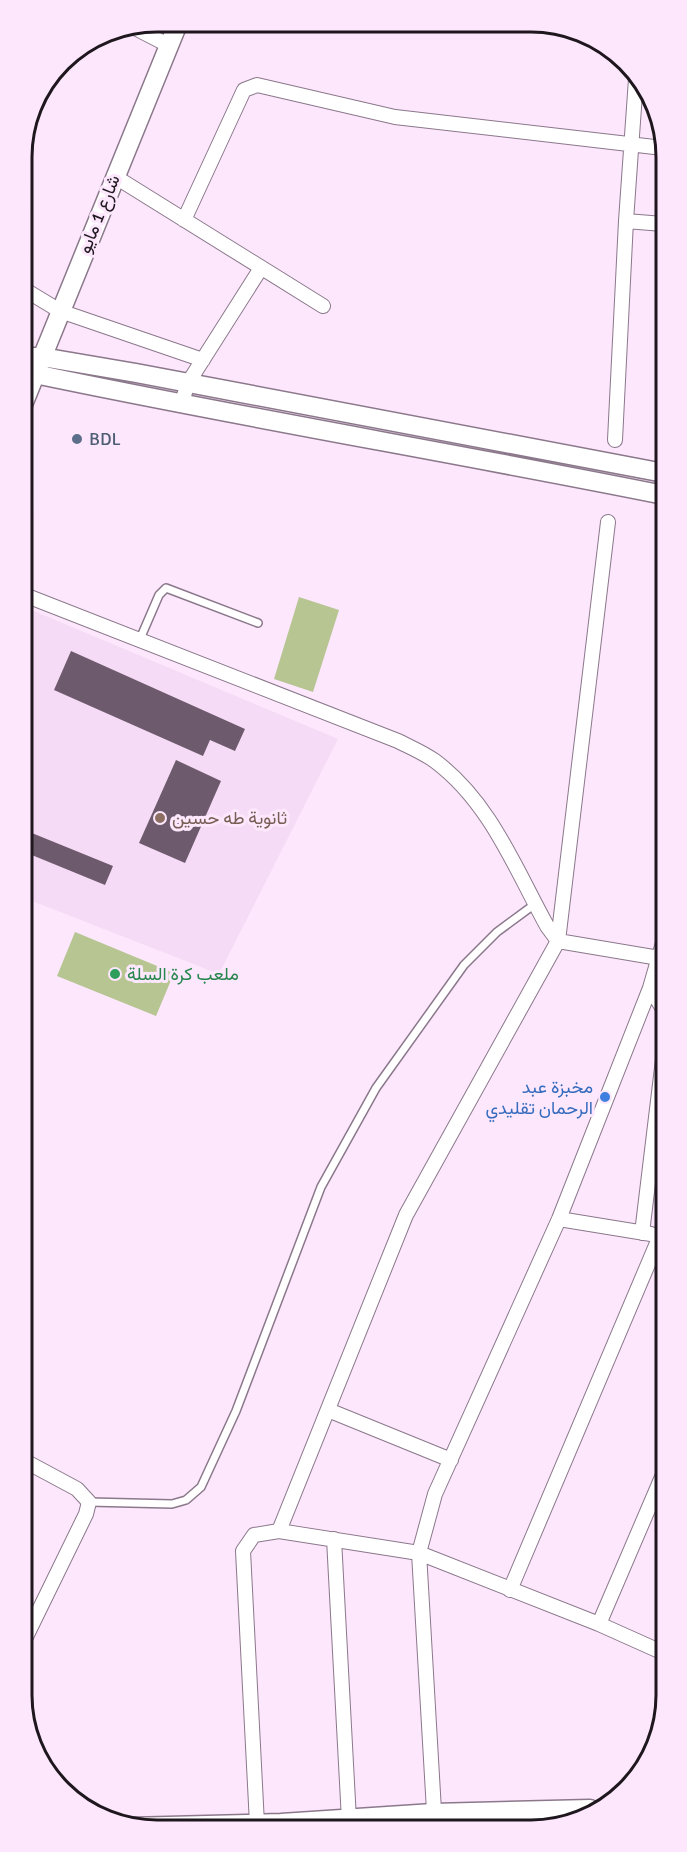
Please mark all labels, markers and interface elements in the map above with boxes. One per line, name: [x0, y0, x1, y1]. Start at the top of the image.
street label: شارع 1 مايو: [73, 172, 126, 257]
place label: BDL: [89, 428, 121, 450]
marker: BDL: [70, 432, 84, 446]
place label: ثانوية طه حسين: [172, 807, 287, 829]
marker: ثانوية طه حسين: [153, 811, 167, 825]
place label: ملعب كرة السلة: [127, 963, 239, 985]
marker: ملعب كرة السلة: [108, 967, 122, 981]
place label: مخبزة عبد الرحمان تقليدي: [485, 1076, 593, 1123]
marker: مخبزة عبد الرحمان تقليدي: [598, 1090, 612, 1104]

